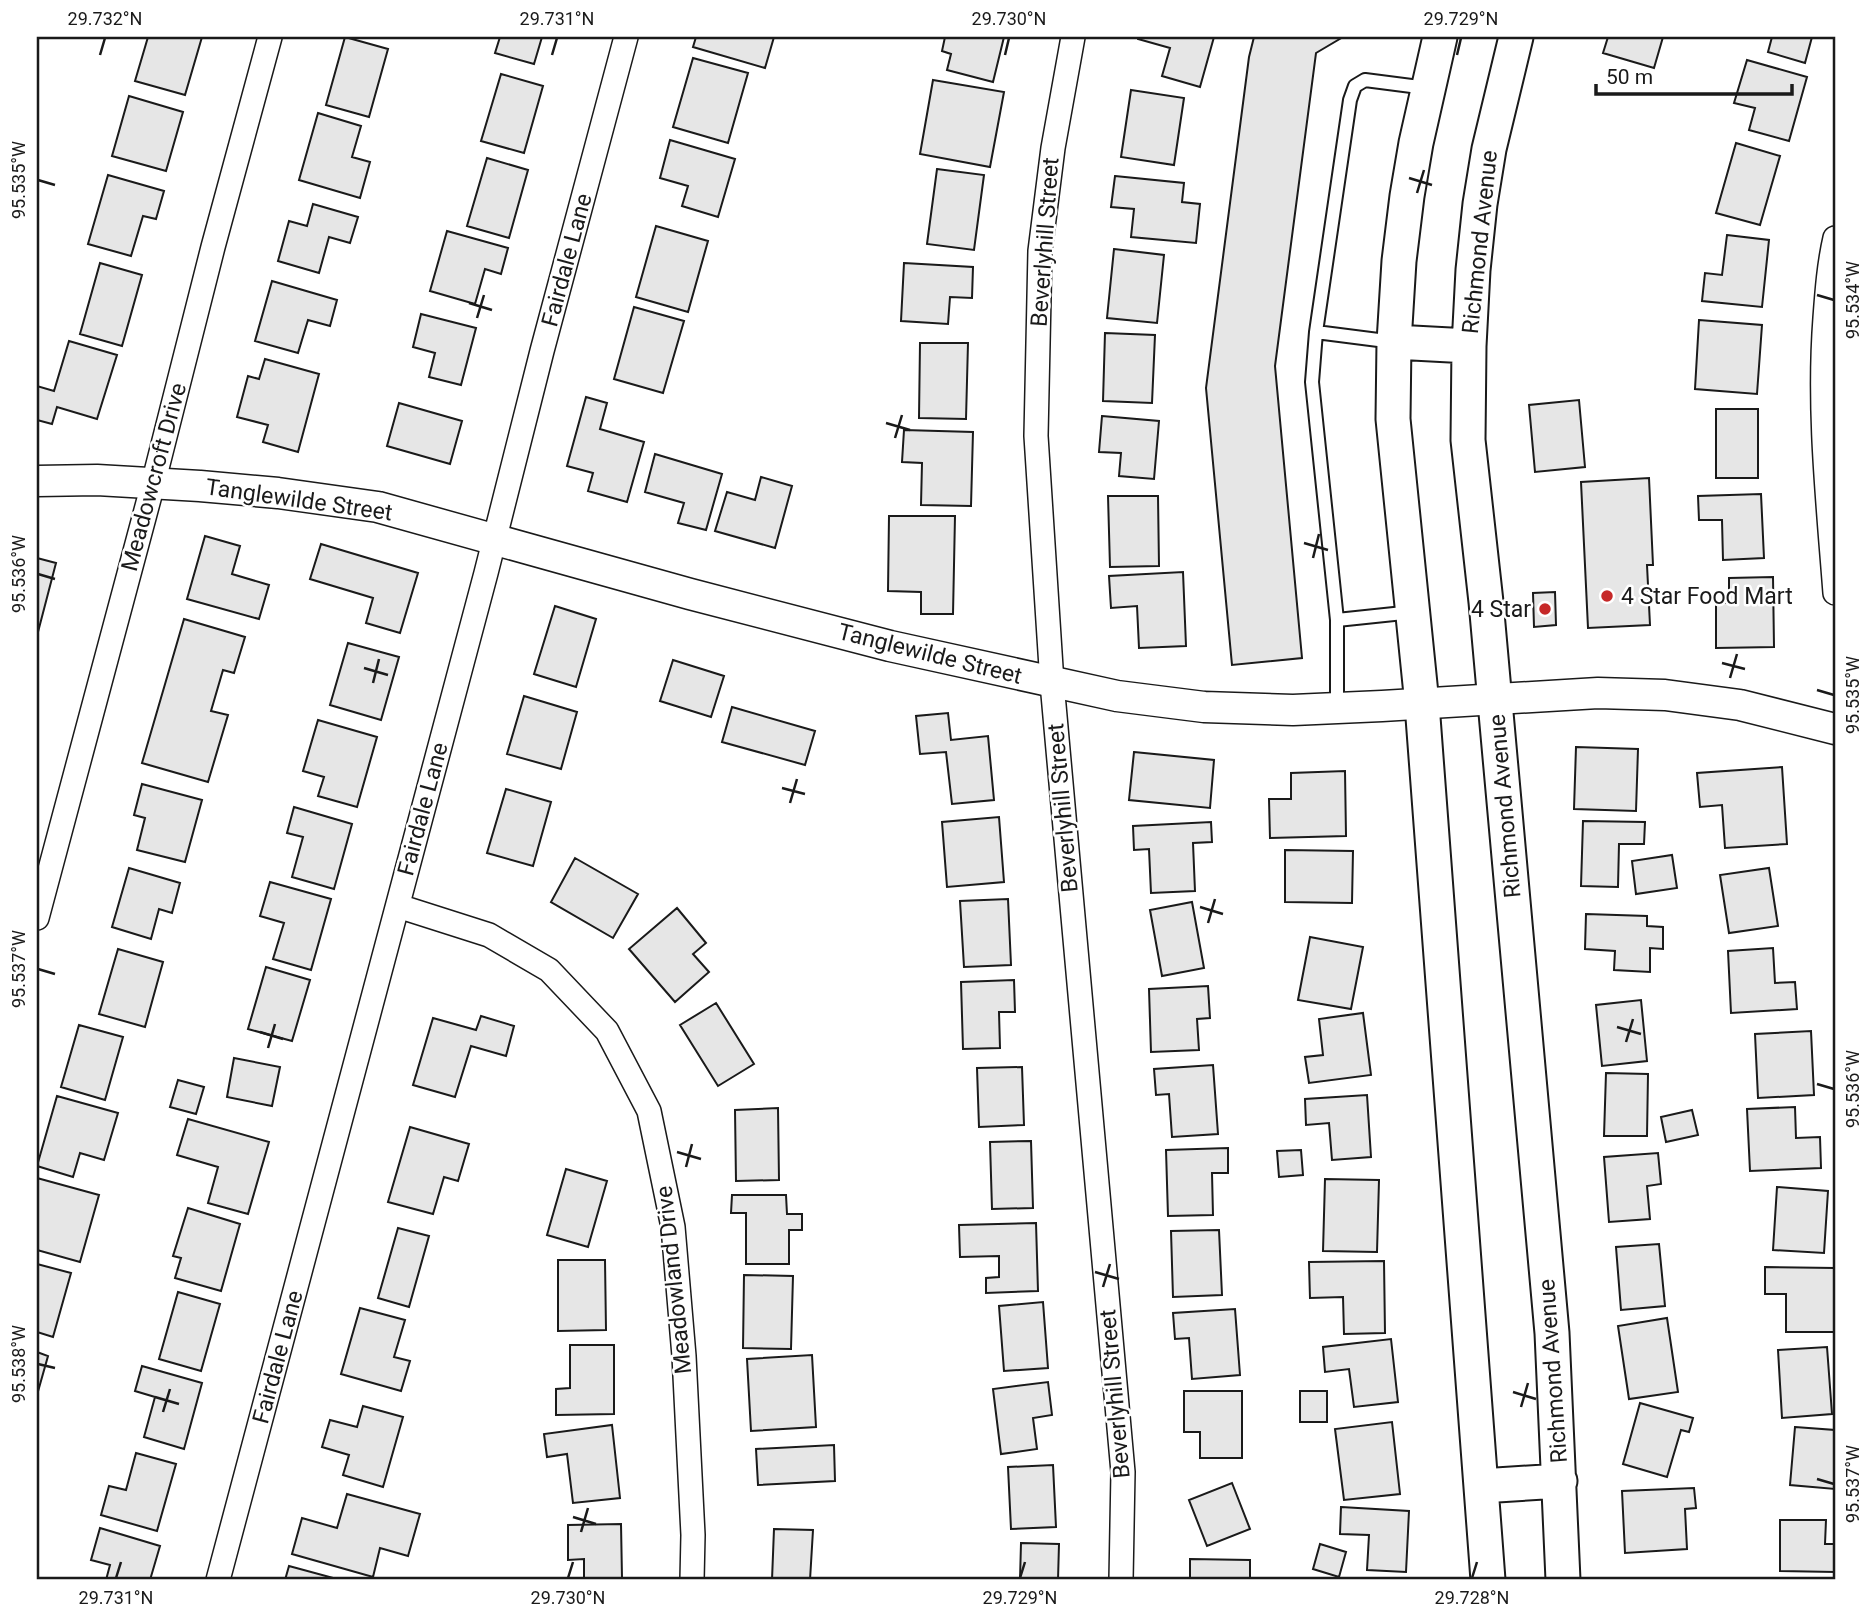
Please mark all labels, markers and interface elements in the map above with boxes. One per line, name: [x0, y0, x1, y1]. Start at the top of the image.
text: 29.732°N: [68, 8, 142, 29]
text: 29.731°N: [520, 8, 594, 29]
text: 29.730°N: [972, 8, 1046, 29]
text: 29.729°N: [1424, 8, 1498, 29]
scale bar: [1596, 52, 1792, 96]
text: 50 m: [1606, 65, 1653, 89]
text: 95.535°W: [8, 141, 29, 219]
street label: Richmond Avenue: [1457, 149, 1503, 335]
street label: Beverlyhill Street: [1026, 156, 1064, 328]
street label: Fairdale Lane: [536, 190, 598, 330]
text: 95.534°W: [1842, 261, 1863, 339]
street label: Meadowcroft Drive: [116, 380, 192, 574]
street label: Tanglewilde Street: [204, 474, 394, 526]
text: 95.536°W: [8, 535, 29, 613]
place label: 4 Star Food Mart: [1621, 583, 1793, 610]
marker: 4 Star Food Mart: [1599, 588, 1615, 604]
place label: 4 Star: [1471, 596, 1531, 623]
marker: 4 Star: [1537, 601, 1553, 617]
street label: Tanglewilde Street: [835, 618, 1025, 690]
text: 95.535°W: [1842, 656, 1863, 734]
street label: Richmond Avenue: [1484, 713, 1526, 899]
street label: Beverlyhill Street: [1042, 722, 1084, 894]
street label: Fairdale Lane: [392, 739, 454, 879]
text: 95.537°W: [8, 930, 29, 1008]
text: 95.536°W: [1842, 1050, 1863, 1128]
street label: Meadowland Drive: [651, 1184, 697, 1376]
street label: Richmond Avenue: [1533, 1278, 1573, 1464]
street label: Fairdale Lane: [247, 1287, 309, 1427]
street label: Beverlyhill Street: [1094, 1308, 1136, 1480]
text: 95.538°W: [8, 1325, 29, 1403]
text: 95.537°W: [1842, 1445, 1863, 1523]
text: 29.731°N: [79, 1587, 153, 1608]
text: 29.730°N: [531, 1587, 605, 1608]
text: 29.729°N: [983, 1587, 1057, 1608]
text: 29.728°N: [1435, 1587, 1509, 1608]

